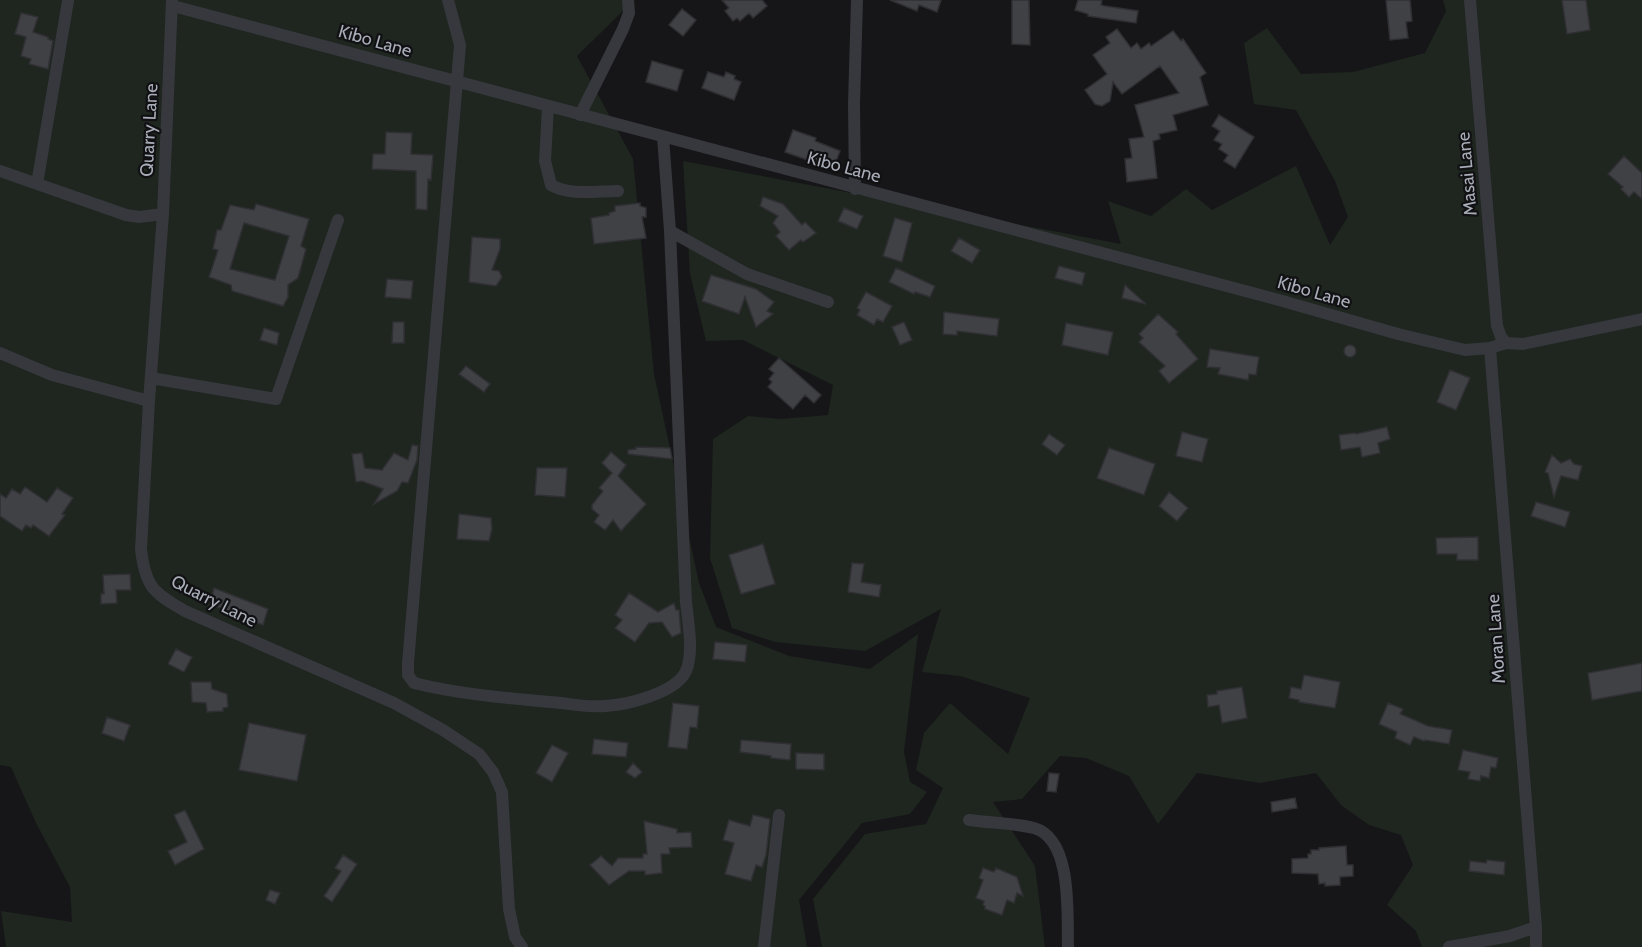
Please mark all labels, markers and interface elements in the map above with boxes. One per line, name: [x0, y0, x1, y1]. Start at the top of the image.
street label: Kibo Lane: [336, 20, 414, 62]
street label: Quarry Lane: [136, 83, 162, 177]
street label: Masai Lane: [1452, 131, 1482, 217]
street label: Kibo Lane: [805, 147, 883, 187]
street label: Kibo Lane: [1275, 271, 1353, 313]
street label: Quarry Lane: [167, 570, 261, 632]
street label: Moran Lane: [1482, 594, 1510, 684]

